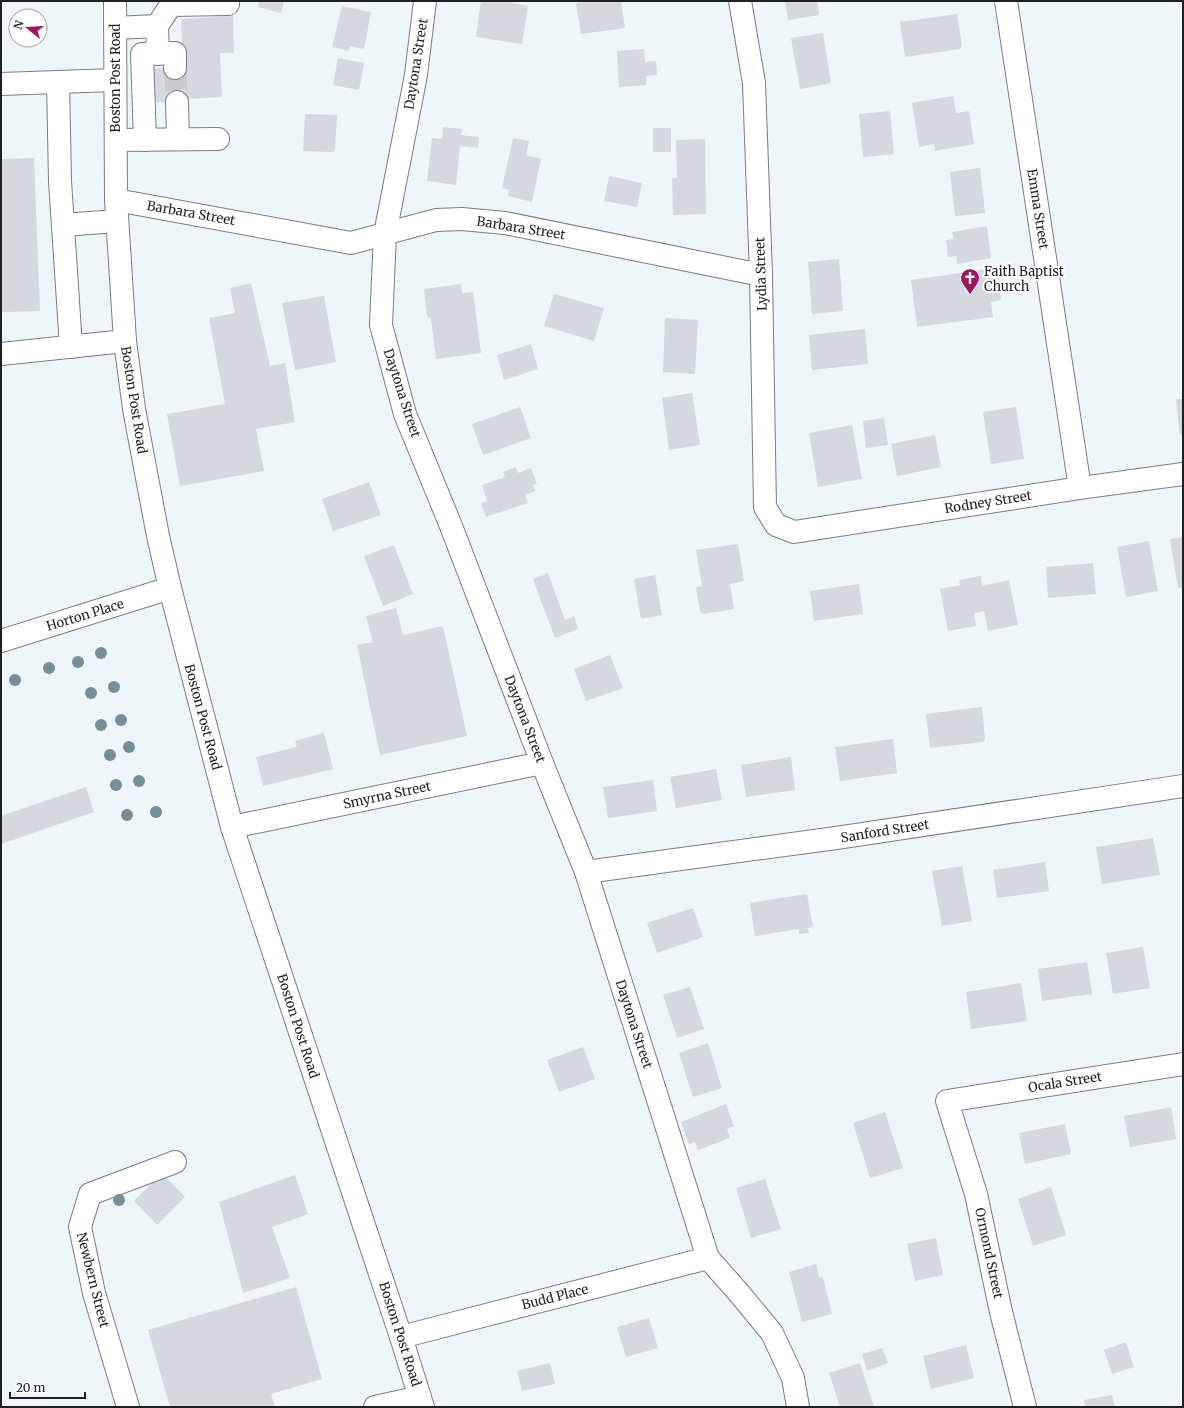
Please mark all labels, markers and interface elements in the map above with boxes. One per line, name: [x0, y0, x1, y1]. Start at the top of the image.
north arrow: [8, 8, 48, 48]
street label: Daytona Street: [400, 17, 432, 111]
text: N: [10, 18, 27, 31]
street label: Boston Post Road: [107, 23, 124, 132]
street label: Emma Street: [1023, 168, 1053, 250]
street label: Barbara Street: [145, 197, 237, 229]
street label: Barbara Street: [475, 213, 567, 243]
street label: Lydia Street: [751, 237, 771, 311]
place label: Faith Baptist Church: [984, 263, 1064, 295]
church icon: Faith Baptist Church: [959, 267, 981, 295]
street label: Boston Post Road: [117, 345, 151, 455]
street label: Daytona Street: [380, 346, 424, 440]
street label: Rodney Street: [943, 487, 1033, 517]
street label: Horton Place: [44, 595, 126, 635]
street label: Boston Post Road: [181, 662, 225, 772]
street label: Daytona Street: [500, 673, 550, 765]
street label: Smyrna Street: [342, 777, 432, 813]
street label: Sanford Street: [840, 816, 930, 846]
street label: Boston Post Road: [273, 972, 323, 1081]
street label: Daytona Street: [612, 977, 656, 1071]
street label: Ocala Street: [1027, 1068, 1103, 1096]
street label: Ormond Street: [971, 1206, 1007, 1300]
street label: Newbern Street: [73, 1231, 113, 1329]
street label: Boston Post Road: [375, 1280, 425, 1389]
street label: Budd Place: [520, 1280, 590, 1313]
scale bar: [10, 1374, 85, 1400]
text: 20 m: [16, 1380, 45, 1395]

